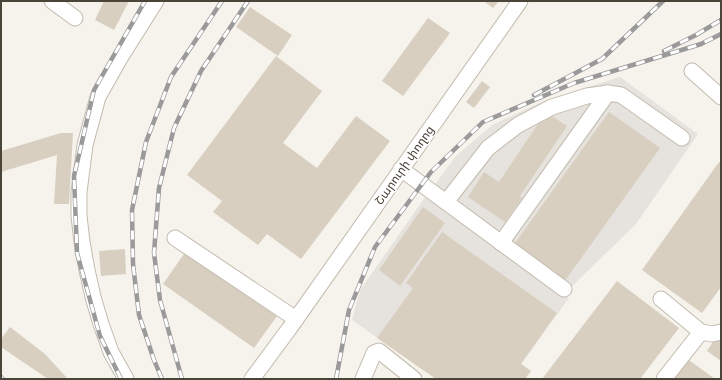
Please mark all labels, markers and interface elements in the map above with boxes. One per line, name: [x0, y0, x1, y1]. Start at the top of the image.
street label: Շարուրի փողոց: [371, 122, 437, 208]

